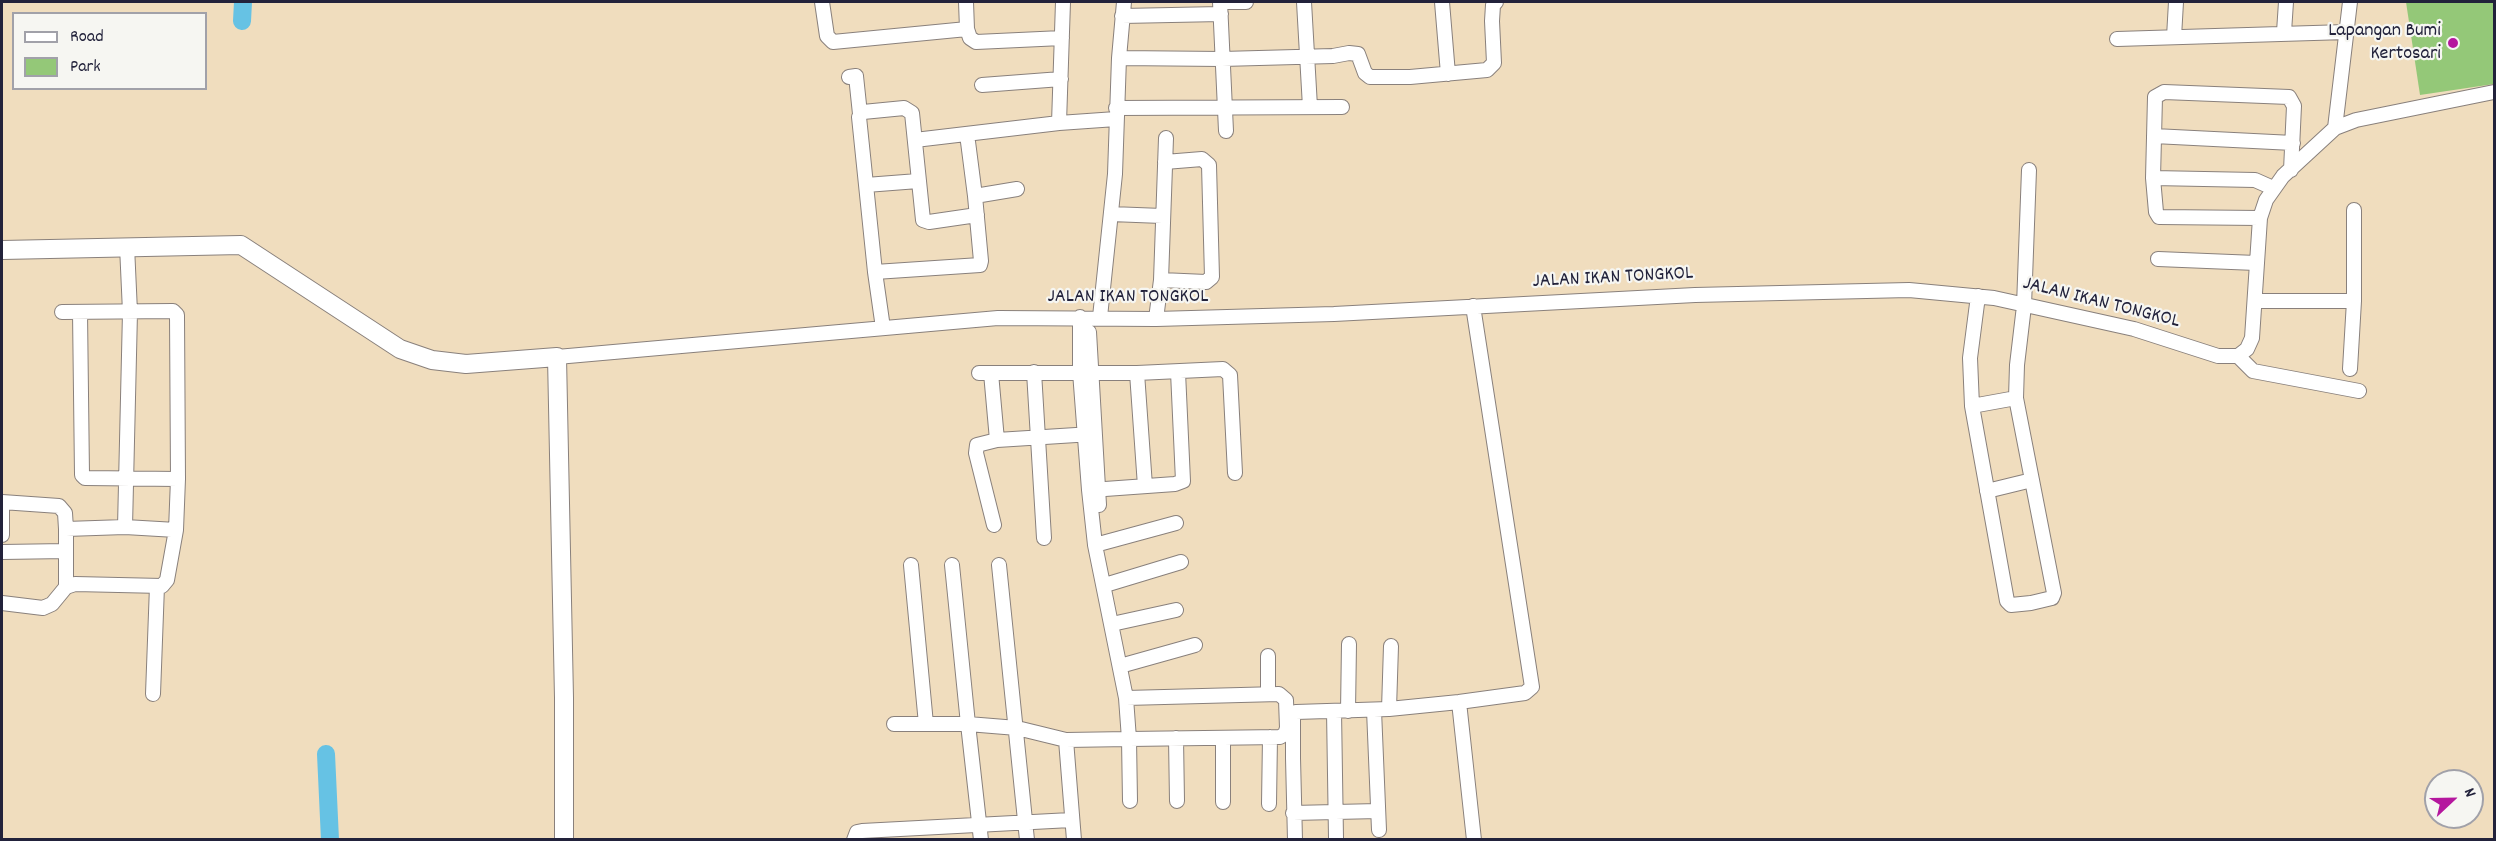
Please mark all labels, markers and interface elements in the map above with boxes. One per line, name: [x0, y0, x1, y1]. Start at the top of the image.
legend: [12, 12, 207, 90]
place label: Lapangan Bumi Kertosari: [2328, 20, 2441, 67]
text: Road: [70, 25, 104, 50]
marker: Lapangan Bumi Kertosari: [2446, 36, 2460, 50]
text: Park: [70, 55, 101, 80]
street label: JALAN IKAN TONGKOL: [1532, 263, 1694, 295]
street label: JALAN IKAN TONGKOL: [2020, 273, 2182, 335]
street label: JALAN IKAN TONGKOL: [1048, 286, 1208, 310]
north arrow: [2424, 769, 2484, 829]
text: N: [2457, 785, 2481, 801]

